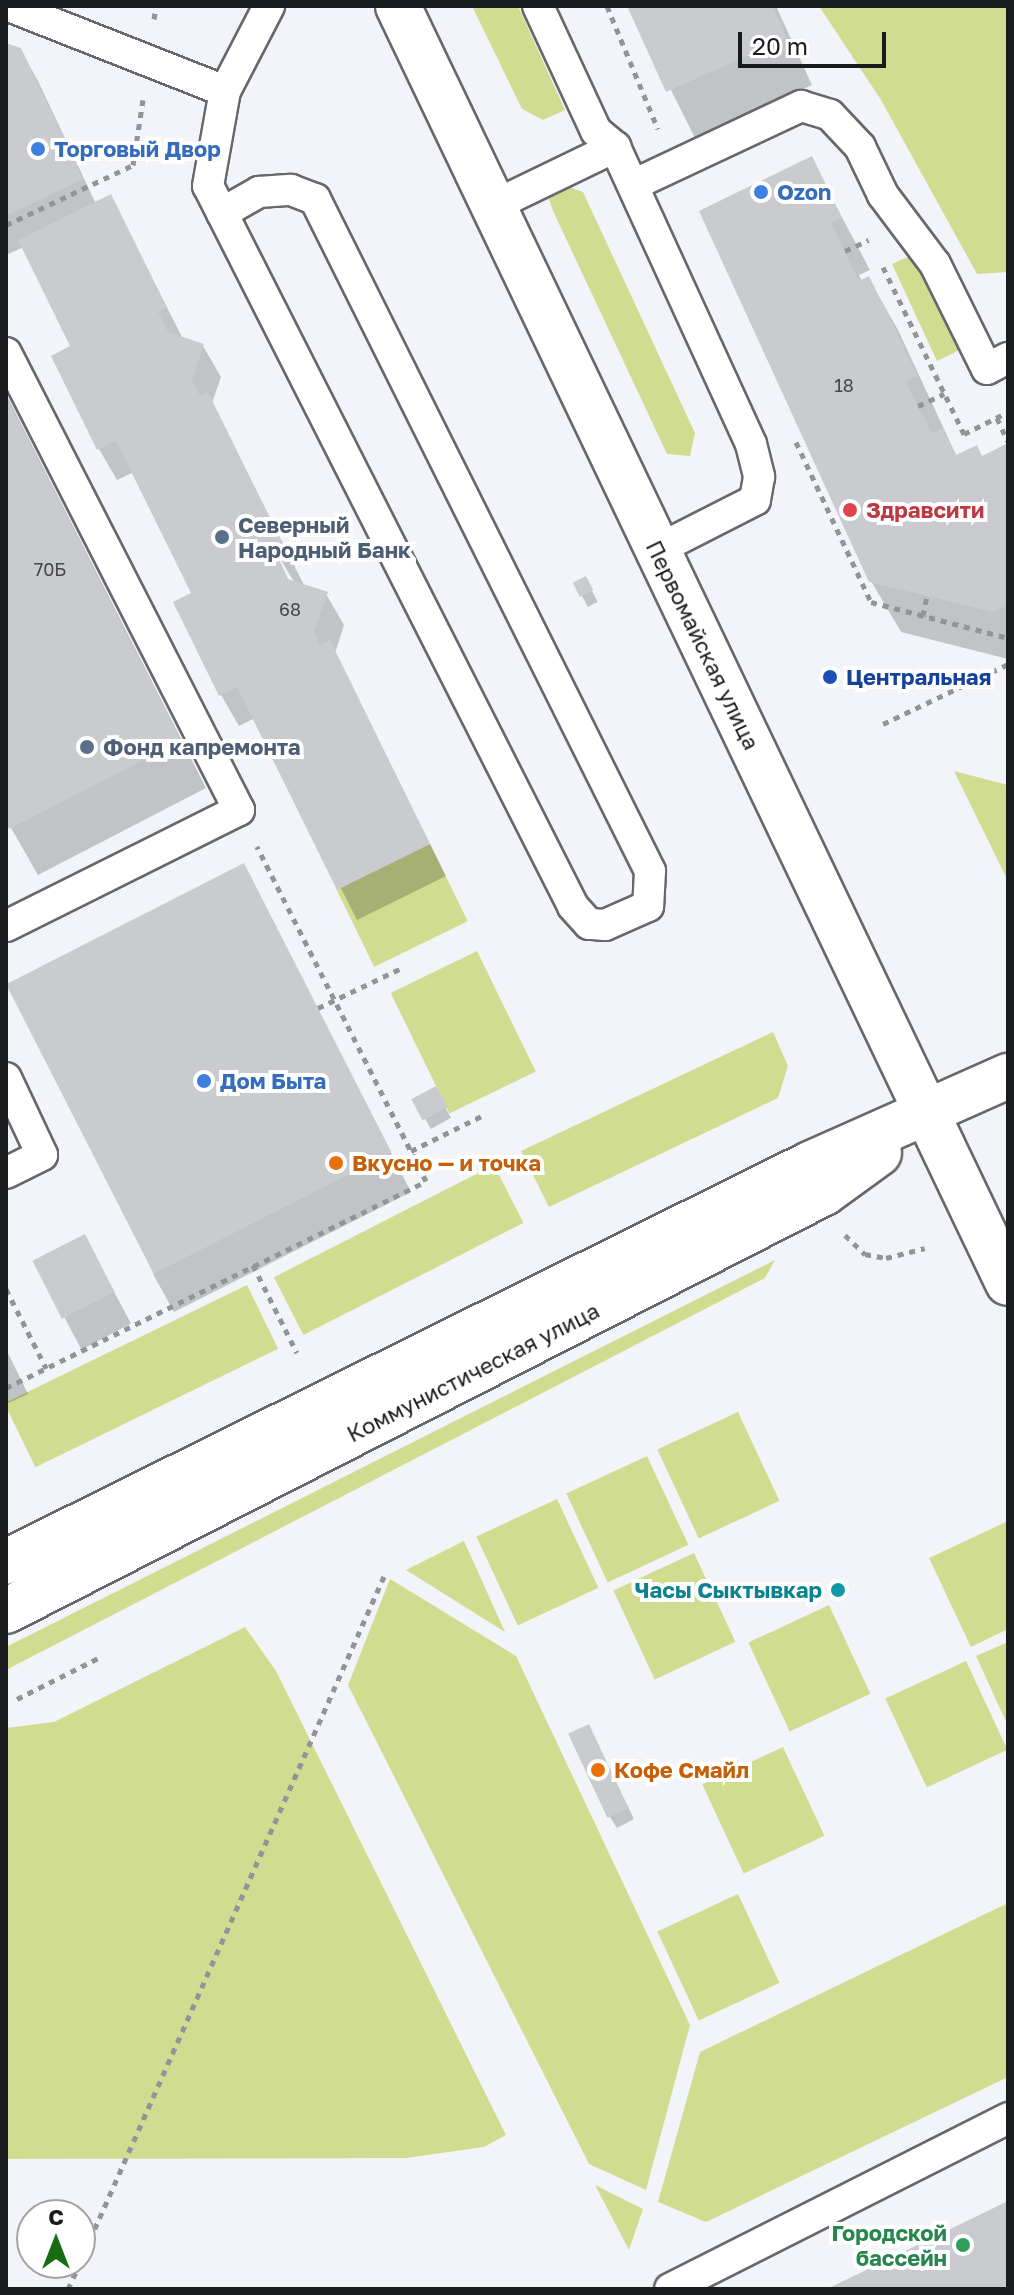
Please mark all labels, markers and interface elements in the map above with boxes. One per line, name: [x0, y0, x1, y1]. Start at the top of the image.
scale bar: [742, 16, 890, 66]
text: 20 m: [752, 31, 808, 60]
place label: Торговый Двор: [54, 136, 221, 162]
marker: Торговый Двор: [29, 140, 47, 158]
place label: Ozon: [777, 179, 831, 205]
marker: Ozon: [752, 183, 770, 201]
house number: 18: [834, 374, 854, 396]
place label: Здравсити: [866, 497, 984, 523]
marker: Здравсити: [841, 501, 859, 519]
place label: Северный Народный Банк: [238, 511, 411, 562]
marker: Северный Народный Банк: [213, 528, 231, 546]
street label: Первомайская улица: [641, 536, 765, 754]
house number: 70Б: [34, 558, 66, 580]
house number: 68: [279, 598, 301, 620]
place label: Центральная: [846, 664, 991, 690]
marker: Центральная: [821, 668, 839, 686]
place label: Фонд капремонта: [103, 734, 300, 760]
marker: Фонд капремонта: [78, 738, 96, 756]
place label: Дом Быта: [220, 1068, 326, 1094]
marker: Дом Быта: [195, 1072, 213, 1090]
place label: Вкусно — и точка: [352, 1150, 541, 1176]
marker: Вкусно — и точка: [327, 1154, 345, 1172]
street label: Коммунистическая улица: [342, 1297, 604, 1447]
place label: Часы Сыктывкар: [634, 1577, 822, 1603]
marker: Часы Сыктывкар: [829, 1581, 847, 1599]
place label: Кофе Смайл: [614, 1757, 749, 1783]
marker: Кофе Смайл: [589, 1761, 607, 1779]
north arrow: [16, 2199, 96, 2279]
text: С: [48, 2203, 64, 2230]
place label: Городской бассейн: [831, 2219, 947, 2270]
marker: Городской бассейн: [954, 2236, 972, 2254]

